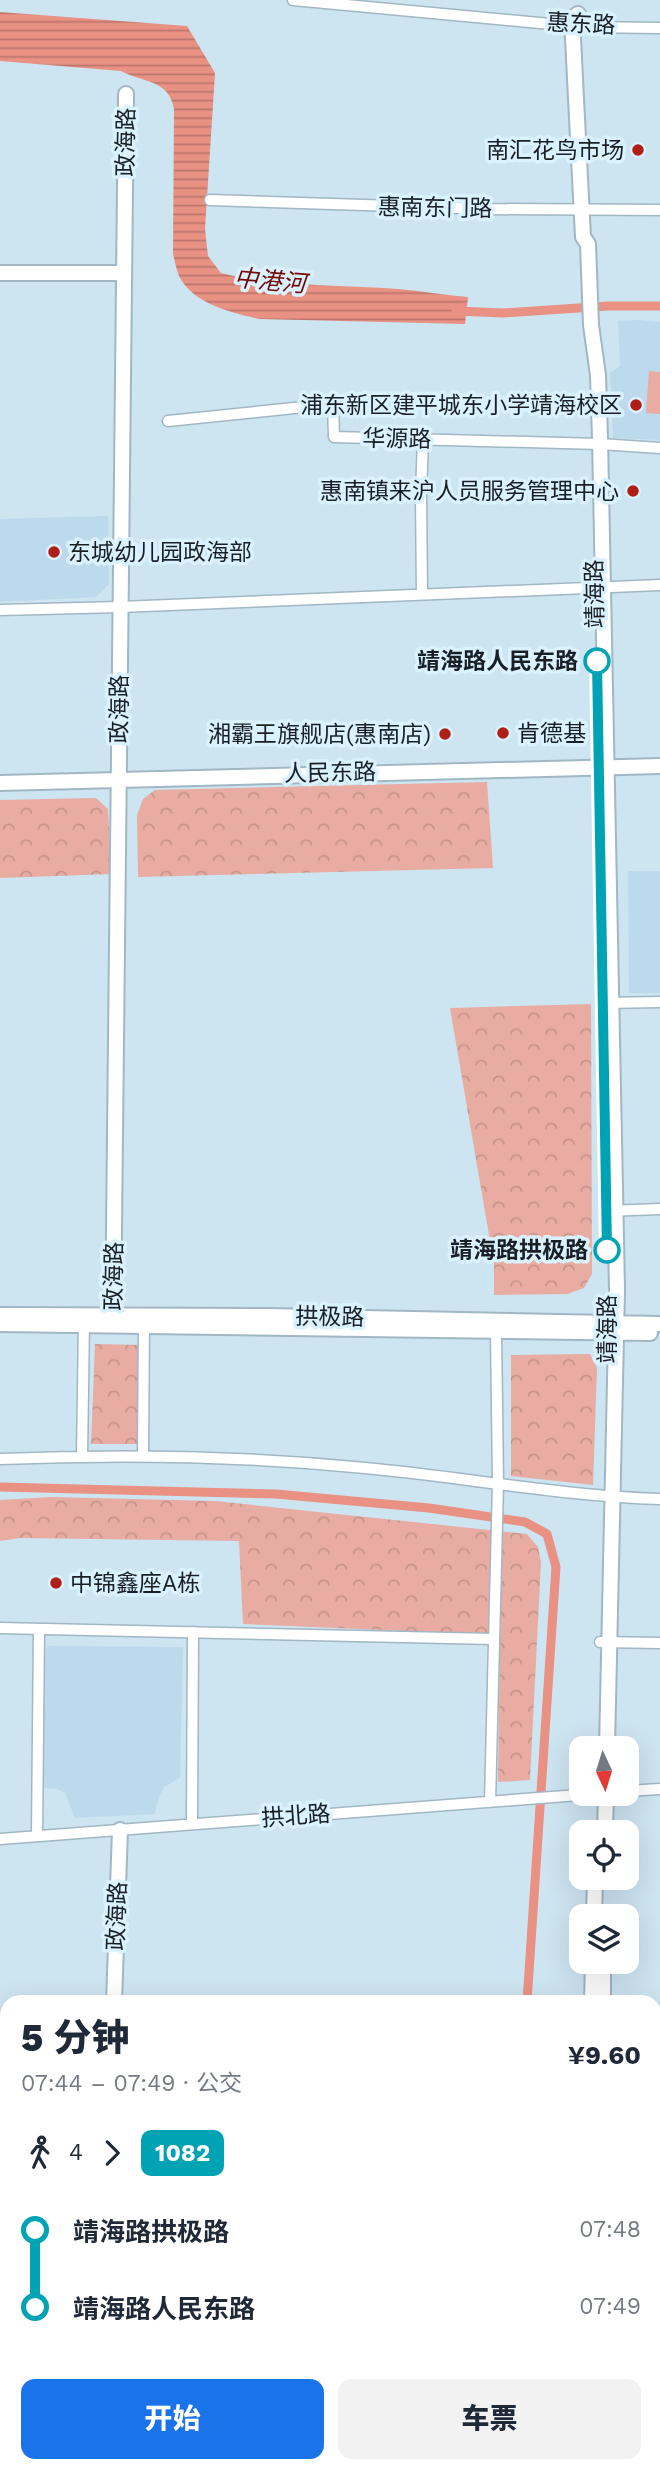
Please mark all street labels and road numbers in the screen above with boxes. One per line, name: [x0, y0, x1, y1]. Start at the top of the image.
street label: 惠东路: [546, 9, 616, 39]
street label: 政海路: [112, 107, 140, 177]
street label: 惠南东门路: [377, 193, 493, 223]
street label: 华源路: [362, 425, 432, 453]
street label: 靖海路: [581, 559, 609, 629]
street label: 政海路: [106, 675, 133, 744]
street label: 人民东路: [284, 759, 376, 787]
street label: 政海路: [100, 1241, 128, 1311]
street label: 靖海路: [594, 1295, 621, 1364]
street label: 拱极路: [295, 1303, 365, 1331]
street label: 拱北路: [261, 1800, 331, 1832]
street label: 政海路: [102, 1881, 132, 1951]

